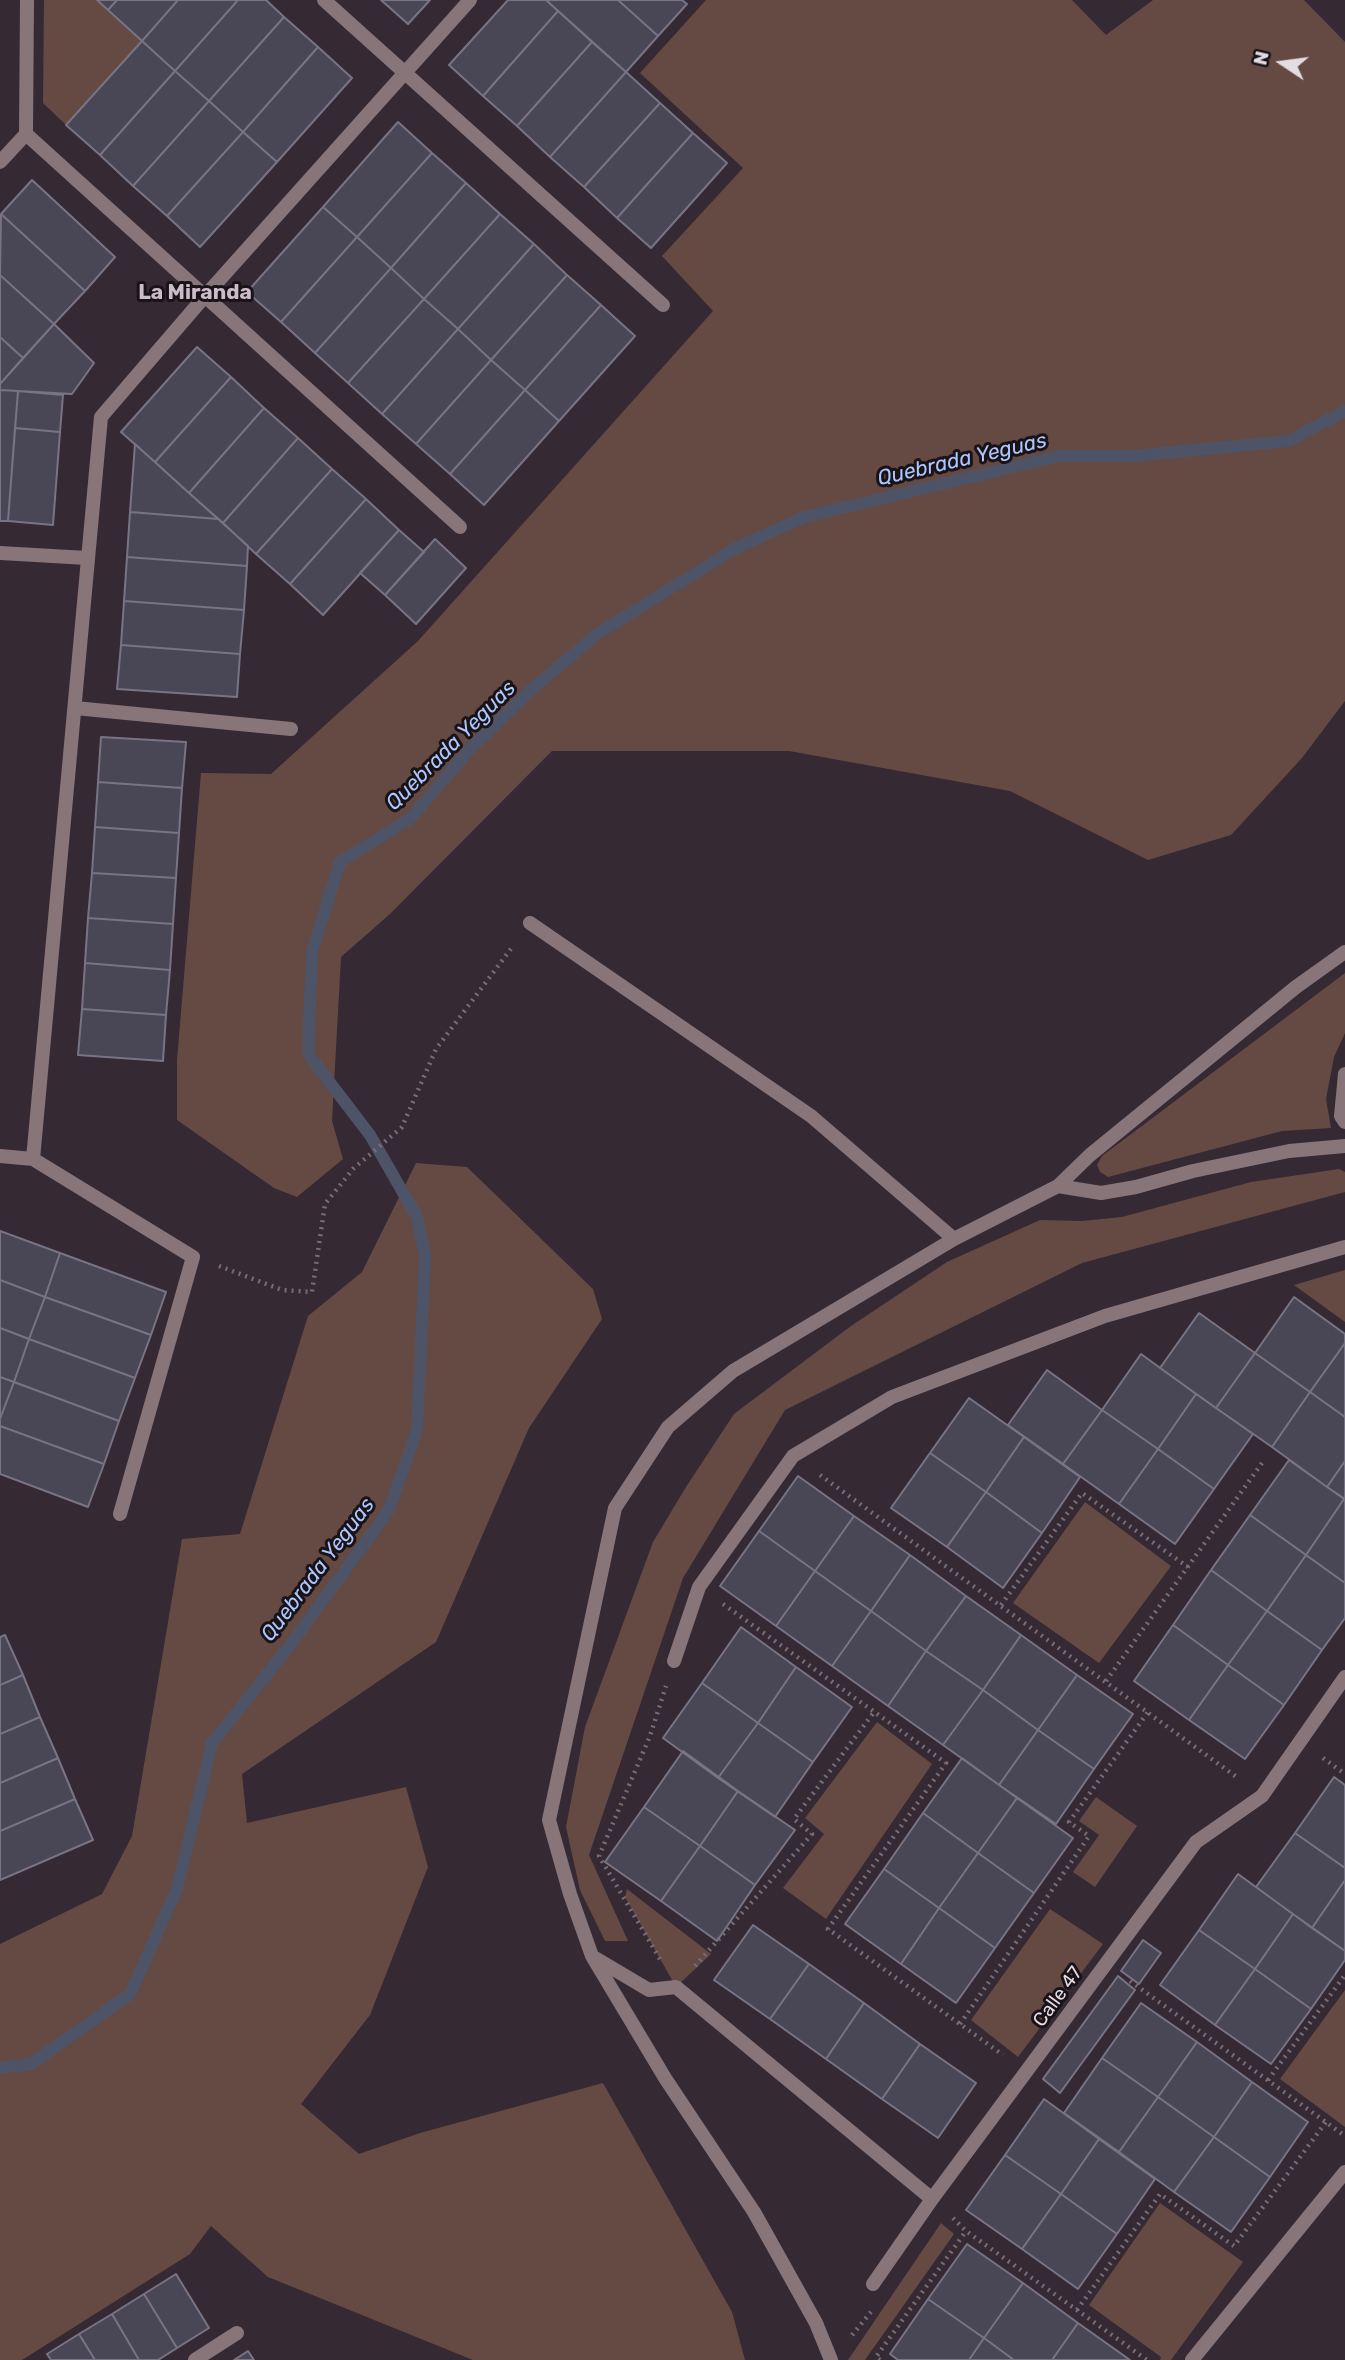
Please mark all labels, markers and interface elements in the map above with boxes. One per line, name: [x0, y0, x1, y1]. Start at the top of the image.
north arrow: [1247, 28, 1317, 98]
text: N: [1248, 49, 1274, 67]
district label: La Miranda: [138, 280, 252, 306]
water label: Quebrada Yeguas: [875, 428, 1049, 492]
water label: Quebrada Yeguas: [381, 676, 521, 816]
water label: Quebrada Yeguas: [256, 1493, 380, 1647]
street label: Calle 47: [1029, 1962, 1087, 2032]

